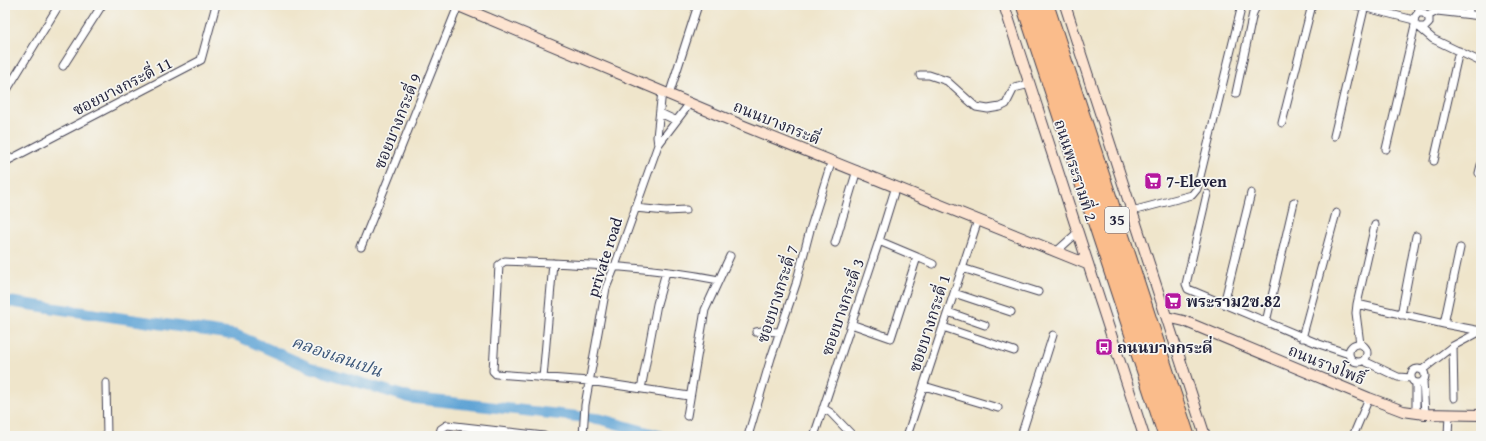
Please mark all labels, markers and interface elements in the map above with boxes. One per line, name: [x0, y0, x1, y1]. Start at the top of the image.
street label: ซอยบางกระดี่ 11: [68, 51, 176, 121]
street label: ซอยบางกระดี่ 9: [367, 69, 427, 172]
street label: ถนนบางกระดี่: [730, 94, 824, 150]
street label: ถนนพระรามที่ 2: [1048, 116, 1104, 224]
place label: 7-Eleven: [1166, 169, 1227, 193]
supermarket icon: 7-Eleven: [1143, 171, 1163, 191]
road number: 35: [1105, 207, 1129, 233]
street label: private road: [580, 214, 628, 300]
street label: ซอยบางกระดี่ 7: [750, 242, 804, 346]
street label: ซอยบางกระดี่ 3: [814, 255, 870, 359]
street label: ซอยบางกระดี่ 1: [902, 271, 956, 375]
place label: พระราม2ซ.82: [1186, 289, 1281, 313]
supermarket icon: พระราม2ซ.82: [1163, 291, 1183, 311]
water label: คลองเลนเปน: [288, 328, 387, 383]
place label: ถนนบางกระดี่: [1117, 335, 1213, 359]
bus stop icon: ถนนบางกระดี่: [1094, 337, 1114, 357]
street label: ถนนรางโพธิ์: [1285, 338, 1371, 391]

